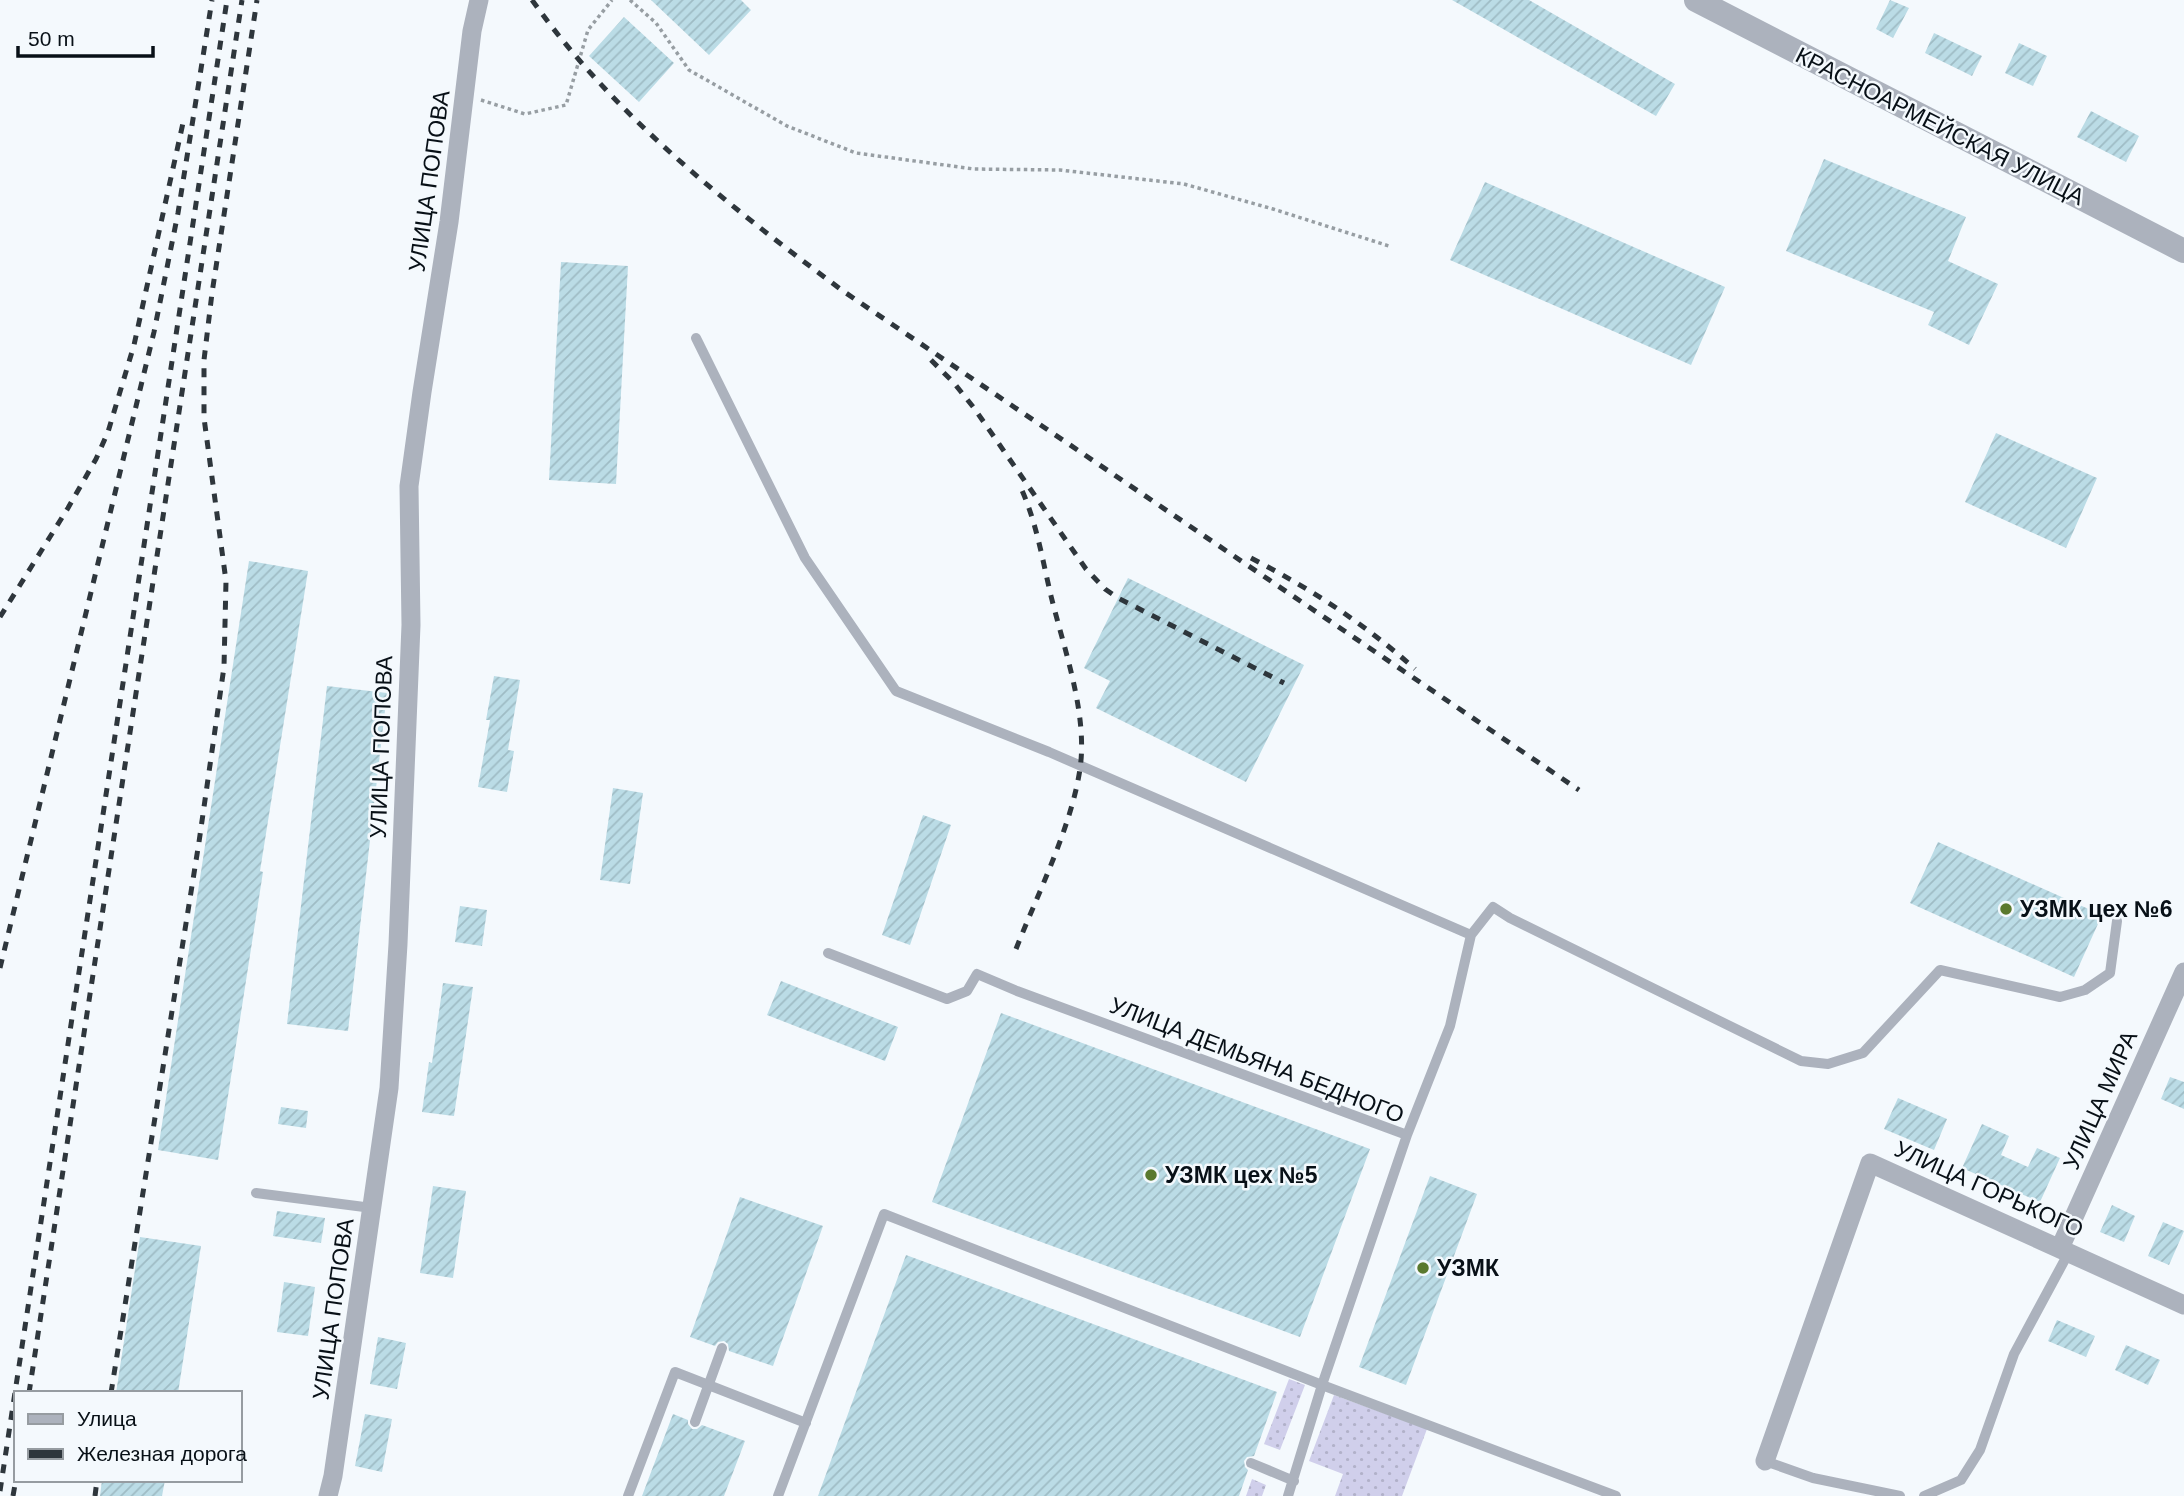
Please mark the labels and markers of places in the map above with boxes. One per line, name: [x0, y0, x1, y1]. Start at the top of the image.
place label: УЗМК цех №6: [2020, 896, 2173, 922]
marker: УЗМК цех №6: [1998, 901, 2014, 917]
place label: УЗМК цех №5: [1165, 1162, 1318, 1188]
marker: УЗМК цех №5: [1143, 1167, 1159, 1183]
place label: УЗМК: [1437, 1255, 1500, 1281]
marker: УЗМК: [1415, 1260, 1431, 1276]

